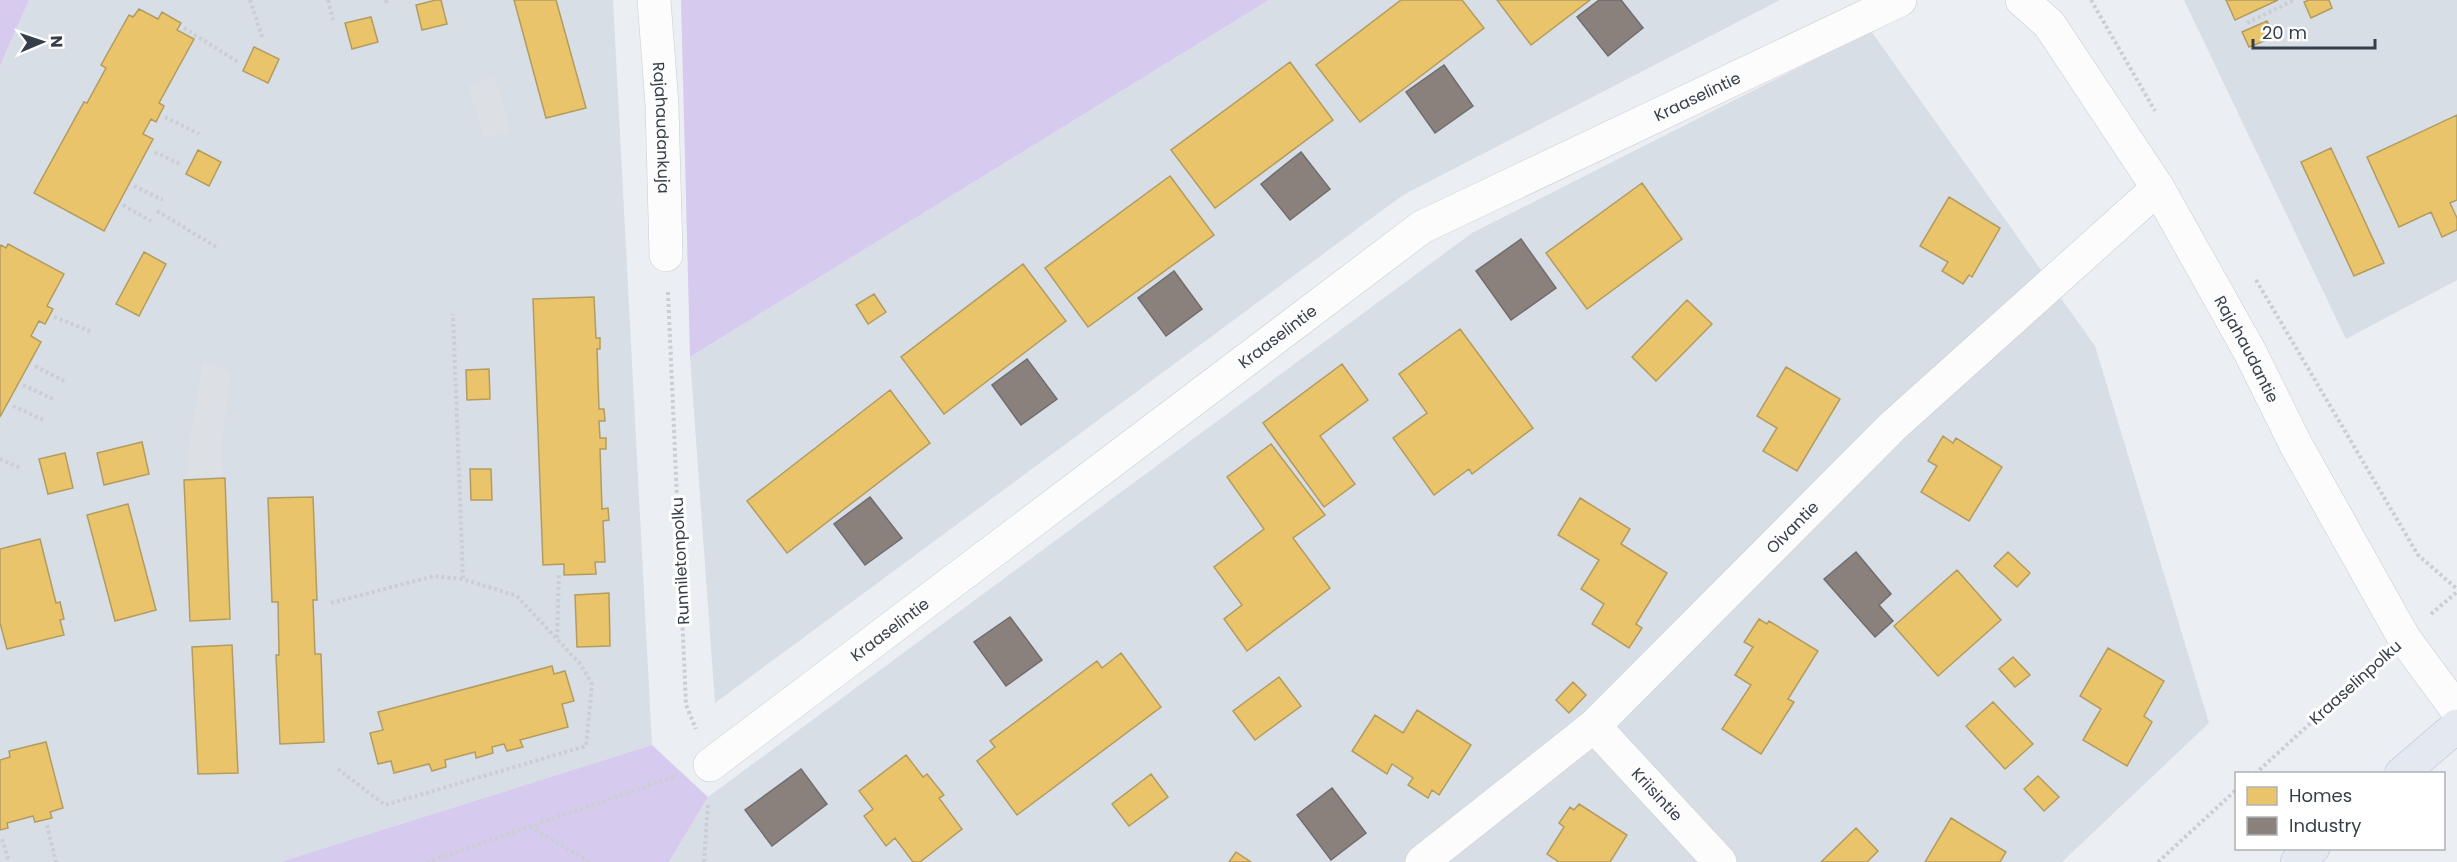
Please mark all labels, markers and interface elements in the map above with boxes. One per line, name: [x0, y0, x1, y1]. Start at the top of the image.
north arrow: [12, 12, 72, 72]
scale bar: [2253, 12, 2374, 50]
text: 20 m: [2262, 20, 2307, 45]
text: N: [45, 35, 68, 48]
street label: Rajahaudankuja: [647, 61, 675, 194]
street label: Kraaselintie: [1650, 66, 1745, 127]
street label: Rajahaudantie: [2209, 291, 2284, 407]
street label: Kraaselintie: [1233, 299, 1322, 374]
street label: Runniletonpolku: [666, 496, 695, 626]
street label: Oivantie: [1761, 496, 1824, 559]
street label: Kraaselintie: [846, 592, 934, 667]
street label: Kraaselinpolku: [2304, 635, 2407, 730]
street label: Kriisintie: [1626, 763, 1688, 827]
legend: [2235, 772, 2445, 850]
text: Homes: [2289, 783, 2352, 808]
text: Industry: [2289, 813, 2361, 838]

